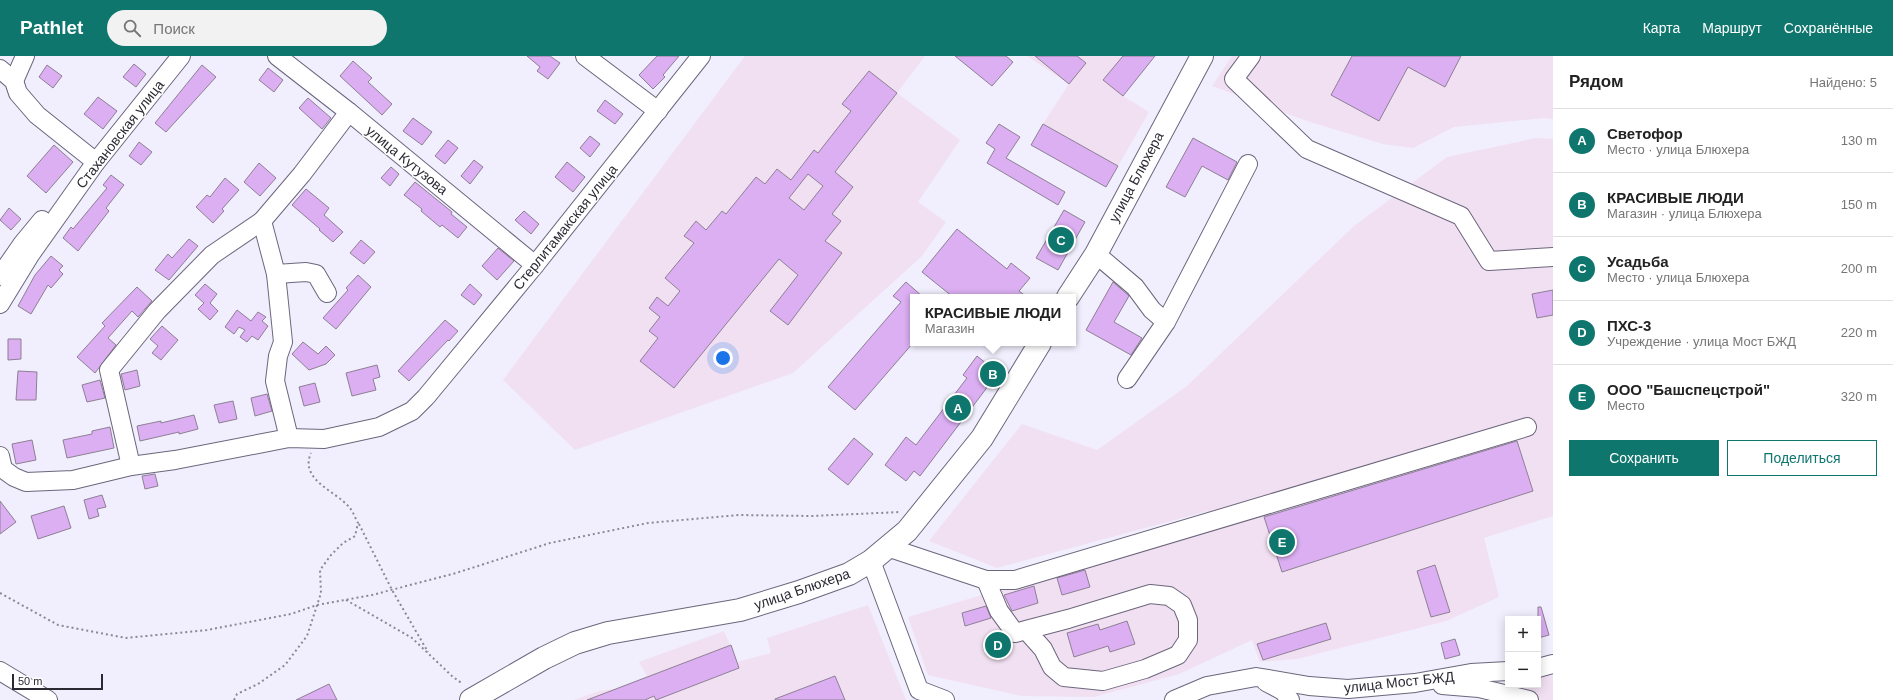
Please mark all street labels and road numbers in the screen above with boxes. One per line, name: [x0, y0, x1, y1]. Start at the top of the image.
street label: Стахановская улица: [73, 77, 167, 191]
street label: улица Кутузова: [363, 122, 451, 198]
street label: улица Блюхера: [1105, 129, 1167, 225]
street label: Стерлитамакская улица: [510, 161, 621, 293]
street label: улица Блюхера: [752, 565, 852, 613]
street label: улица Мост БЖД: [1343, 668, 1455, 696]

